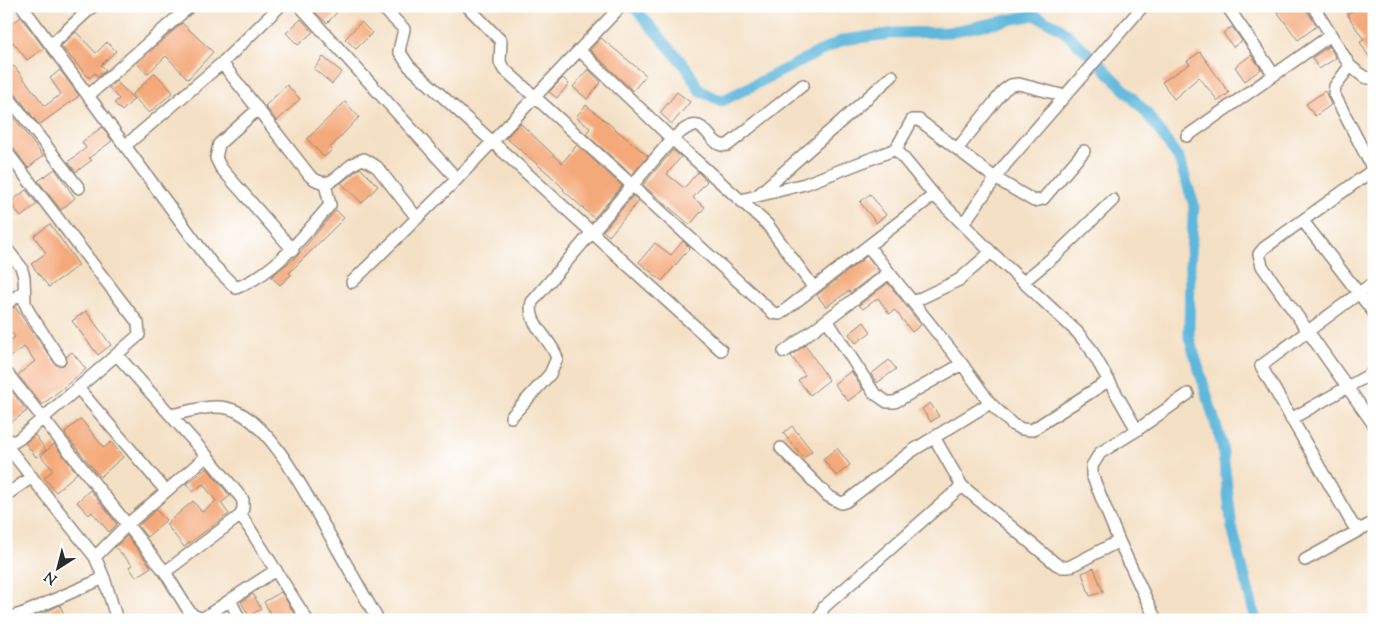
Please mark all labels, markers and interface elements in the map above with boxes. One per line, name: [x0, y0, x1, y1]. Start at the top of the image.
north arrow: [32, 544, 82, 594]
text: N: [41, 566, 62, 588]

